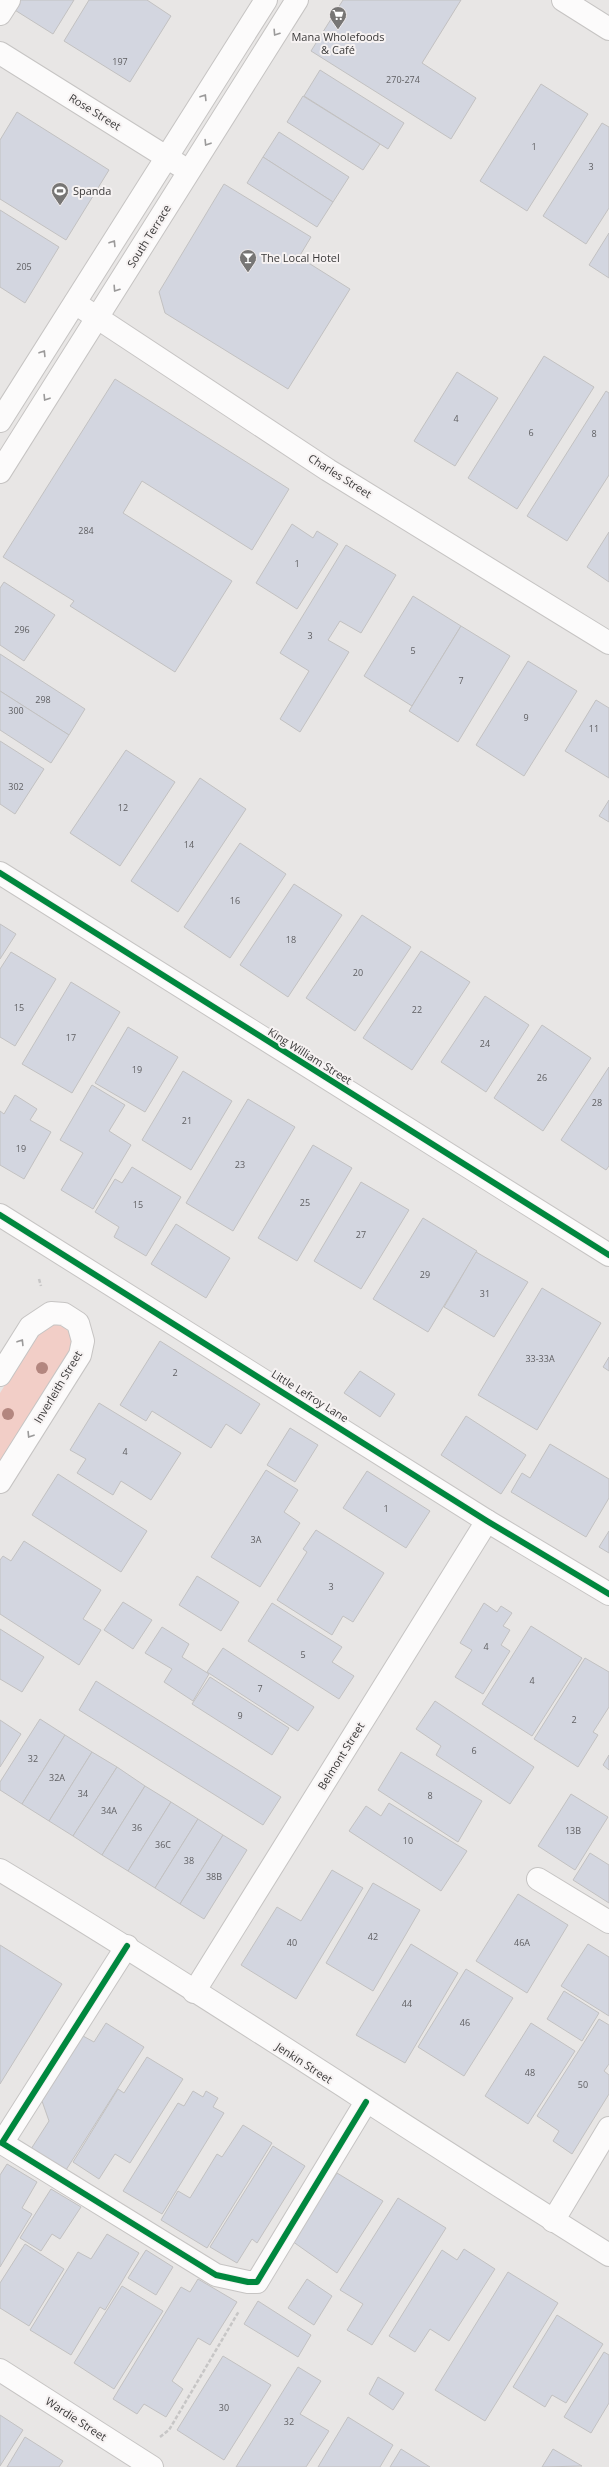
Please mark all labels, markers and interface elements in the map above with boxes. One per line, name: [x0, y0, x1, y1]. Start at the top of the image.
supermarket icon: Mana Wholefoods & Café: [328, 5, 348, 30]
one-way arrow: [273, 29, 281, 36]
place label: Mana Wholefoods & Café: [291, 29, 385, 57]
house number: 197: [112, 55, 128, 68]
house number: 270-274: [386, 73, 420, 86]
street label: Rose Street: [67, 90, 124, 133]
one-way arrow: [200, 94, 207, 101]
one-way arrow: [204, 139, 212, 146]
house number: 1: [531, 140, 537, 153]
house number: 3: [588, 160, 594, 173]
sports icon: Spanda: [50, 181, 70, 206]
place label: Spanda: [73, 183, 111, 198]
street label: South Terrace: [123, 201, 174, 270]
one-way arrow: [108, 240, 116, 247]
bar icon: The Local Hotel: [238, 248, 258, 273]
place label: The Local Hotel: [261, 250, 340, 265]
house number: 205: [16, 260, 32, 273]
one-way arrow: [114, 284, 121, 291]
one-way arrow: [39, 350, 46, 357]
one-way arrow: [43, 394, 51, 401]
house number: 4: [453, 412, 459, 425]
house number: 6: [528, 426, 534, 439]
house number: 8: [591, 427, 597, 440]
street label: Charles Street: [306, 450, 375, 501]
house number: 284: [78, 524, 94, 537]
house number: 1: [294, 557, 300, 570]
house number: 296: [14, 623, 30, 636]
house number: 3: [307, 629, 313, 642]
house number: 5: [410, 644, 416, 657]
house number: 7: [458, 674, 464, 687]
house number: 298: [35, 693, 51, 706]
house number: 300: [8, 704, 24, 717]
house number: 9: [523, 711, 529, 724]
house number: 11: [589, 722, 599, 735]
house number: 302: [8, 780, 24, 793]
house number: 12: [118, 801, 128, 814]
house number: 14: [184, 838, 194, 851]
house number: 16: [230, 894, 240, 907]
house number: 18: [286, 933, 296, 946]
house number: 20: [353, 966, 363, 979]
house number: 15: [14, 1001, 24, 1014]
house number: 22: [412, 1003, 422, 1016]
street label: King William Street: [265, 1024, 355, 1087]
house number: 17: [66, 1031, 76, 1044]
house number: 24: [480, 1037, 490, 1050]
house number: 19: [132, 1063, 142, 1076]
house number: 26: [537, 1071, 547, 1084]
house number: 28: [592, 1096, 602, 1109]
house number: 21: [182, 1114, 192, 1127]
house number: 19: [16, 1142, 26, 1155]
house number: 23: [235, 1158, 245, 1171]
house number: 25: [300, 1196, 310, 1209]
house number: 15: [133, 1198, 143, 1211]
house number: 27: [356, 1228, 366, 1241]
house number: 29: [420, 1268, 430, 1281]
house number: 31: [480, 1287, 490, 1300]
one-way arrow: [16, 1339, 24, 1346]
street label: Inverleith Street: [30, 1348, 85, 1426]
house number: 33-33A: [525, 1352, 555, 1365]
house number: 2: [172, 1366, 178, 1379]
street label: Little Lefroy Lane: [269, 1366, 352, 1425]
one-way arrow: [27, 1431, 34, 1438]
house number: 4: [122, 1445, 128, 1458]
house number: 1: [383, 1502, 389, 1515]
house number: 3A: [251, 1533, 262, 1546]
house number: 3: [328, 1580, 334, 1593]
house number: 4: [483, 1640, 489, 1653]
house number: 5: [300, 1648, 306, 1661]
house number: 4: [529, 1674, 535, 1687]
house number: 7: [257, 1682, 263, 1695]
house number: 9: [237, 1709, 243, 1722]
house number: 2: [571, 1713, 577, 1726]
street label: Belmont Street: [314, 1719, 367, 1792]
house number: 6: [471, 1744, 477, 1757]
house number: 32: [28, 1752, 38, 1765]
house number: 32A: [49, 1771, 65, 1784]
house number: 34: [78, 1787, 88, 1800]
house number: 8: [427, 1789, 433, 1802]
house number: 34A: [101, 1804, 117, 1817]
house number: 36: [132, 1821, 142, 1834]
house number: 13B: [565, 1824, 581, 1837]
house number: 10: [403, 1834, 413, 1847]
house number: 36C: [155, 1838, 171, 1851]
house number: 38: [184, 1854, 194, 1867]
house number: 38B: [206, 1870, 222, 1883]
house number: 42: [368, 1930, 378, 1943]
house number: 40: [287, 1936, 297, 1949]
house number: 46A: [514, 1936, 530, 1949]
house number: 44: [402, 1997, 412, 2010]
house number: 46: [460, 2016, 470, 2029]
street label: Jenkin Street: [272, 2038, 336, 2087]
house number: 48: [525, 2066, 535, 2079]
house number: 50: [578, 2078, 588, 2091]
street label: Wardie Street: [43, 2393, 110, 2444]
house number: 30: [219, 2401, 229, 2414]
house number: 32: [284, 2415, 294, 2428]

